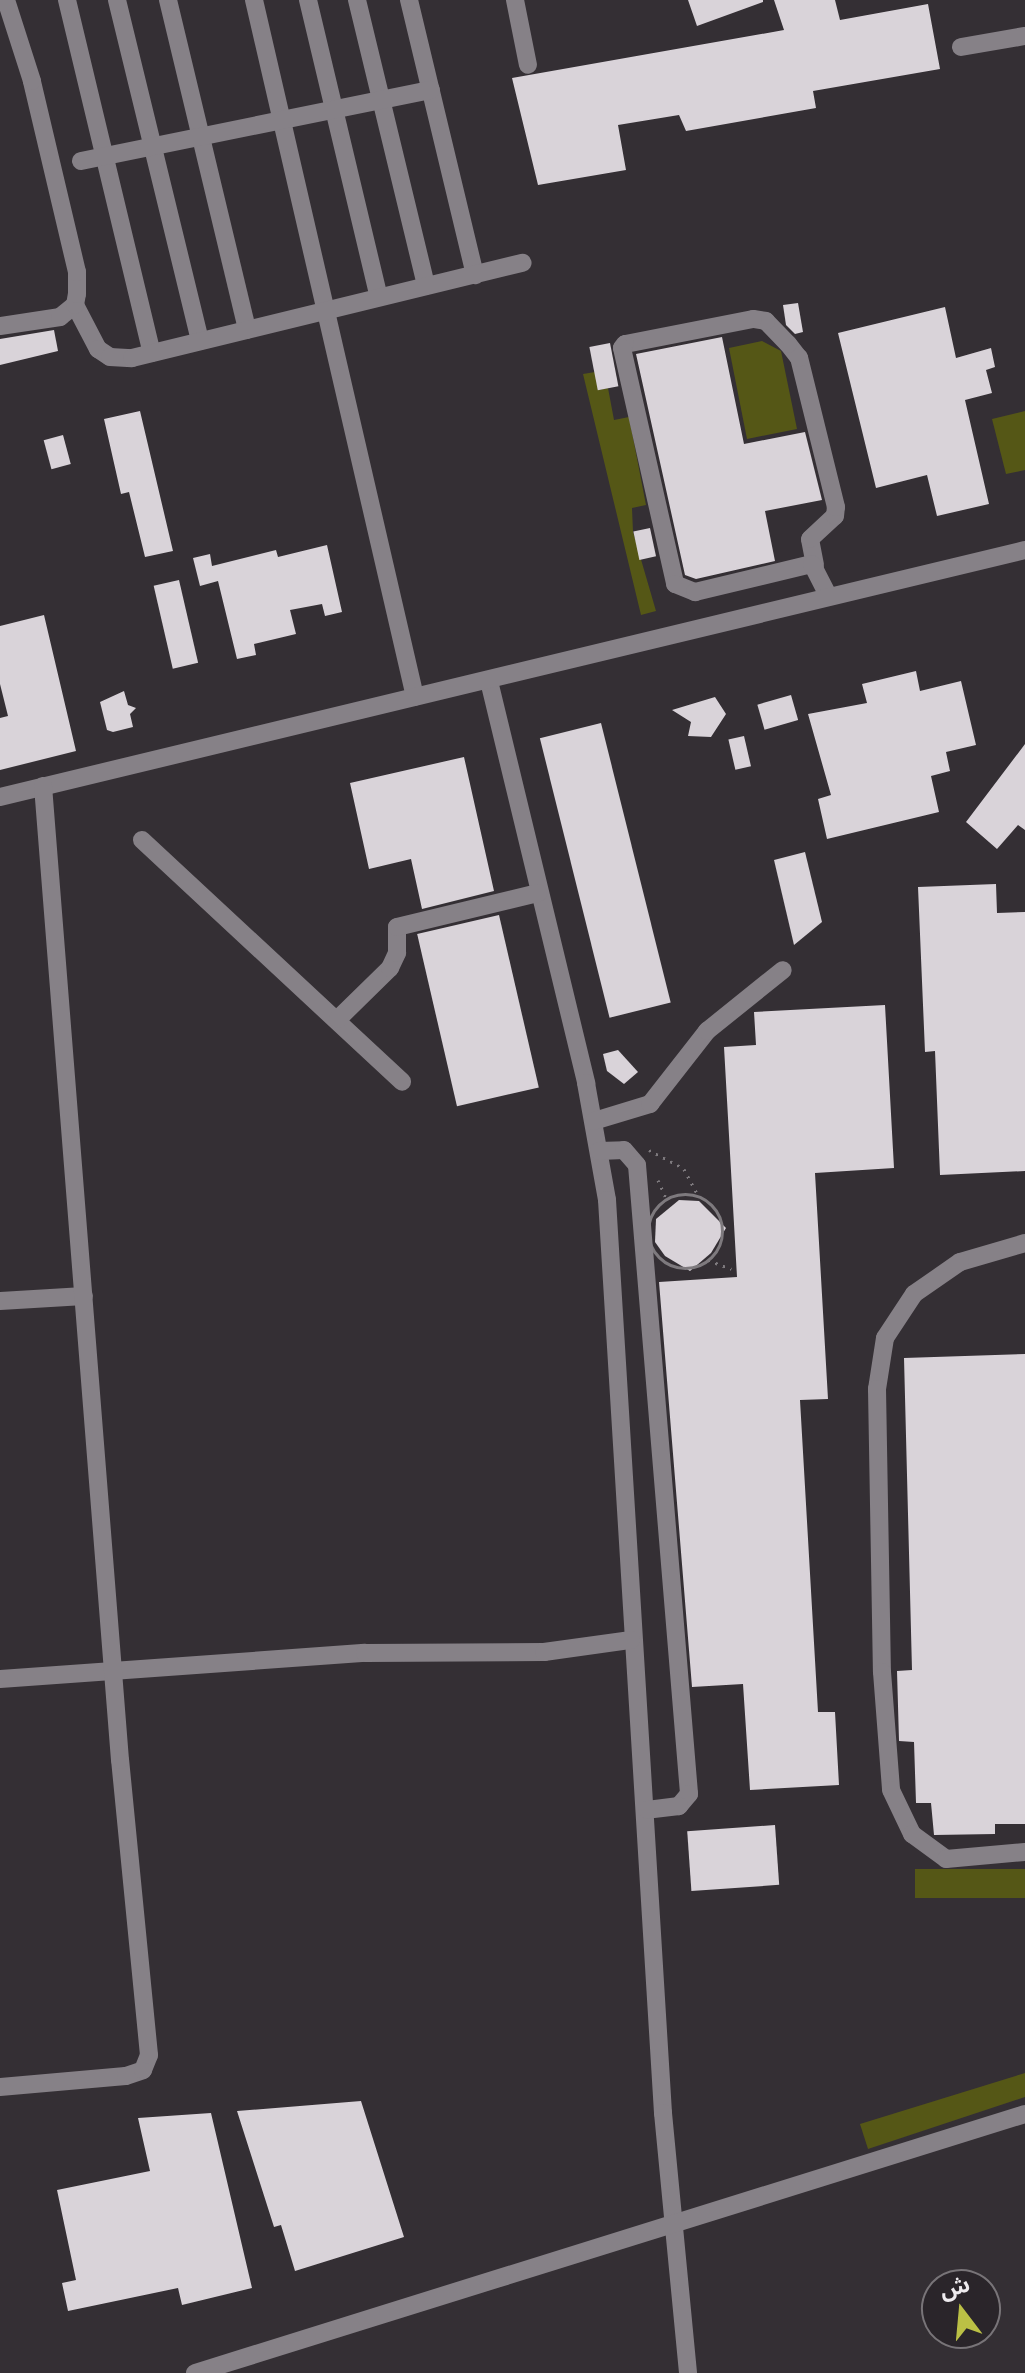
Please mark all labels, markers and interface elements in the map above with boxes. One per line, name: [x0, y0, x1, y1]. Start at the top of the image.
north arrow: [921, 2269, 1001, 2349]
text: ش: [937, 2271, 973, 2305]

